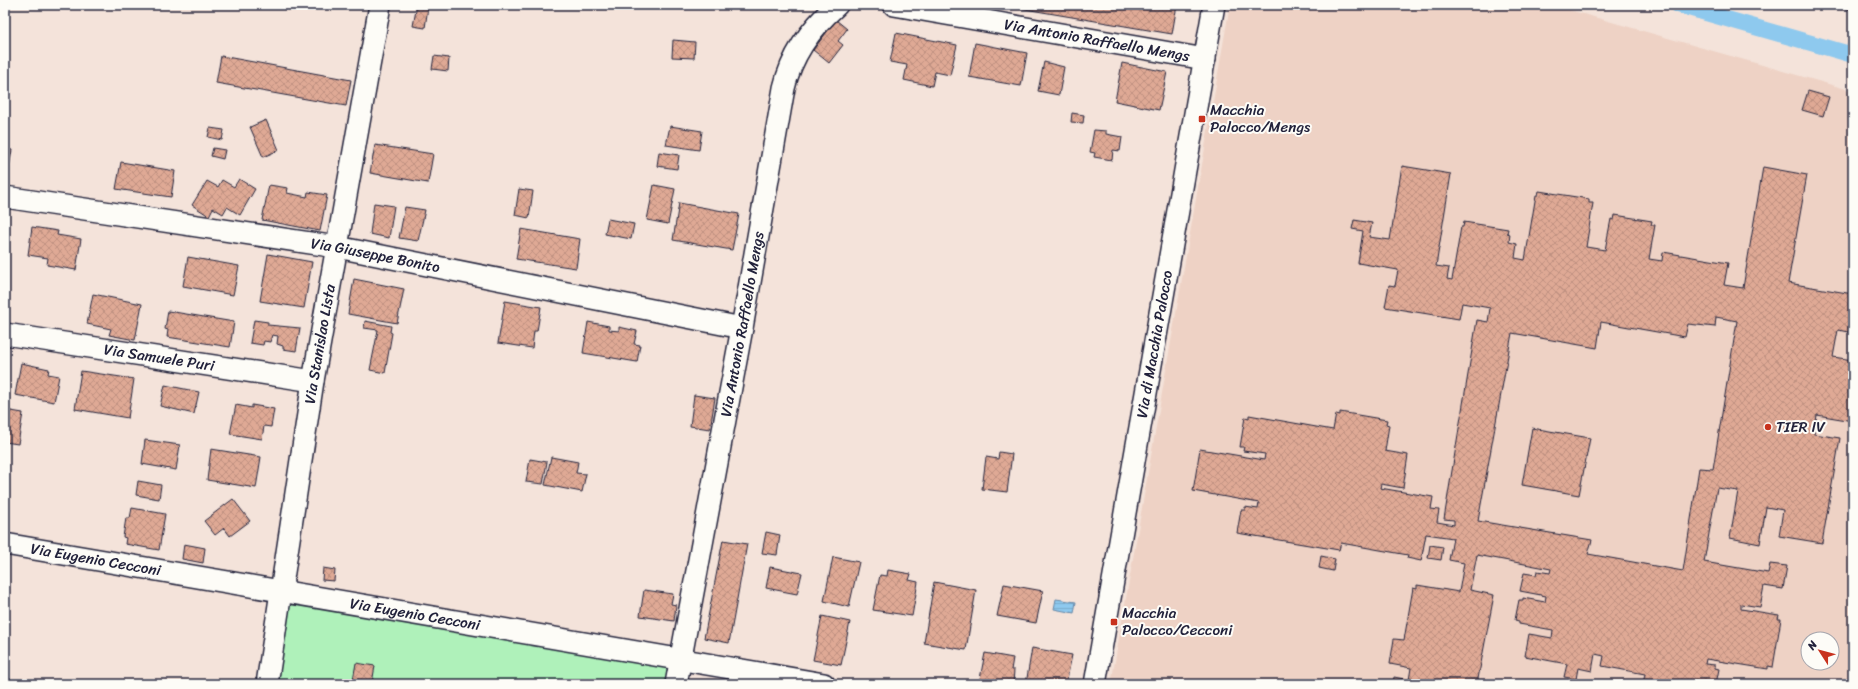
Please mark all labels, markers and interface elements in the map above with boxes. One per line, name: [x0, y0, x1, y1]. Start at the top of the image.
street label: Via Antonio Raffaello Mengs: [1002, 11, 1192, 69]
place label: Macchia Palocco/Mengs: [1210, 97, 1311, 140]
marker: Macchia Palocco/Mengs: [1197, 114, 1207, 124]
street label: Via Antonio Raffaello Mengs: [713, 229, 772, 419]
street label: Via Giuseppe Bonito: [309, 230, 443, 280]
street label: Via di Macchia Palocco: [1129, 268, 1180, 420]
street label: Via Stanislao Lista: [297, 282, 343, 406]
street label: Via Samuele Puri: [102, 336, 217, 379]
place label: TIER IV: [1776, 414, 1826, 440]
marker: TIER IV: [1763, 422, 1773, 432]
street label: Via Eugenio Cecconi: [29, 536, 164, 584]
street label: Via Eugenio Cecconi: [348, 590, 483, 638]
place label: Macchia Palocco/Cecconi: [1122, 600, 1233, 643]
marker: Macchia Palocco/Cecconi: [1109, 617, 1119, 627]
north arrow: [1800, 631, 1840, 671]
text: N: [1802, 636, 1822, 655]

